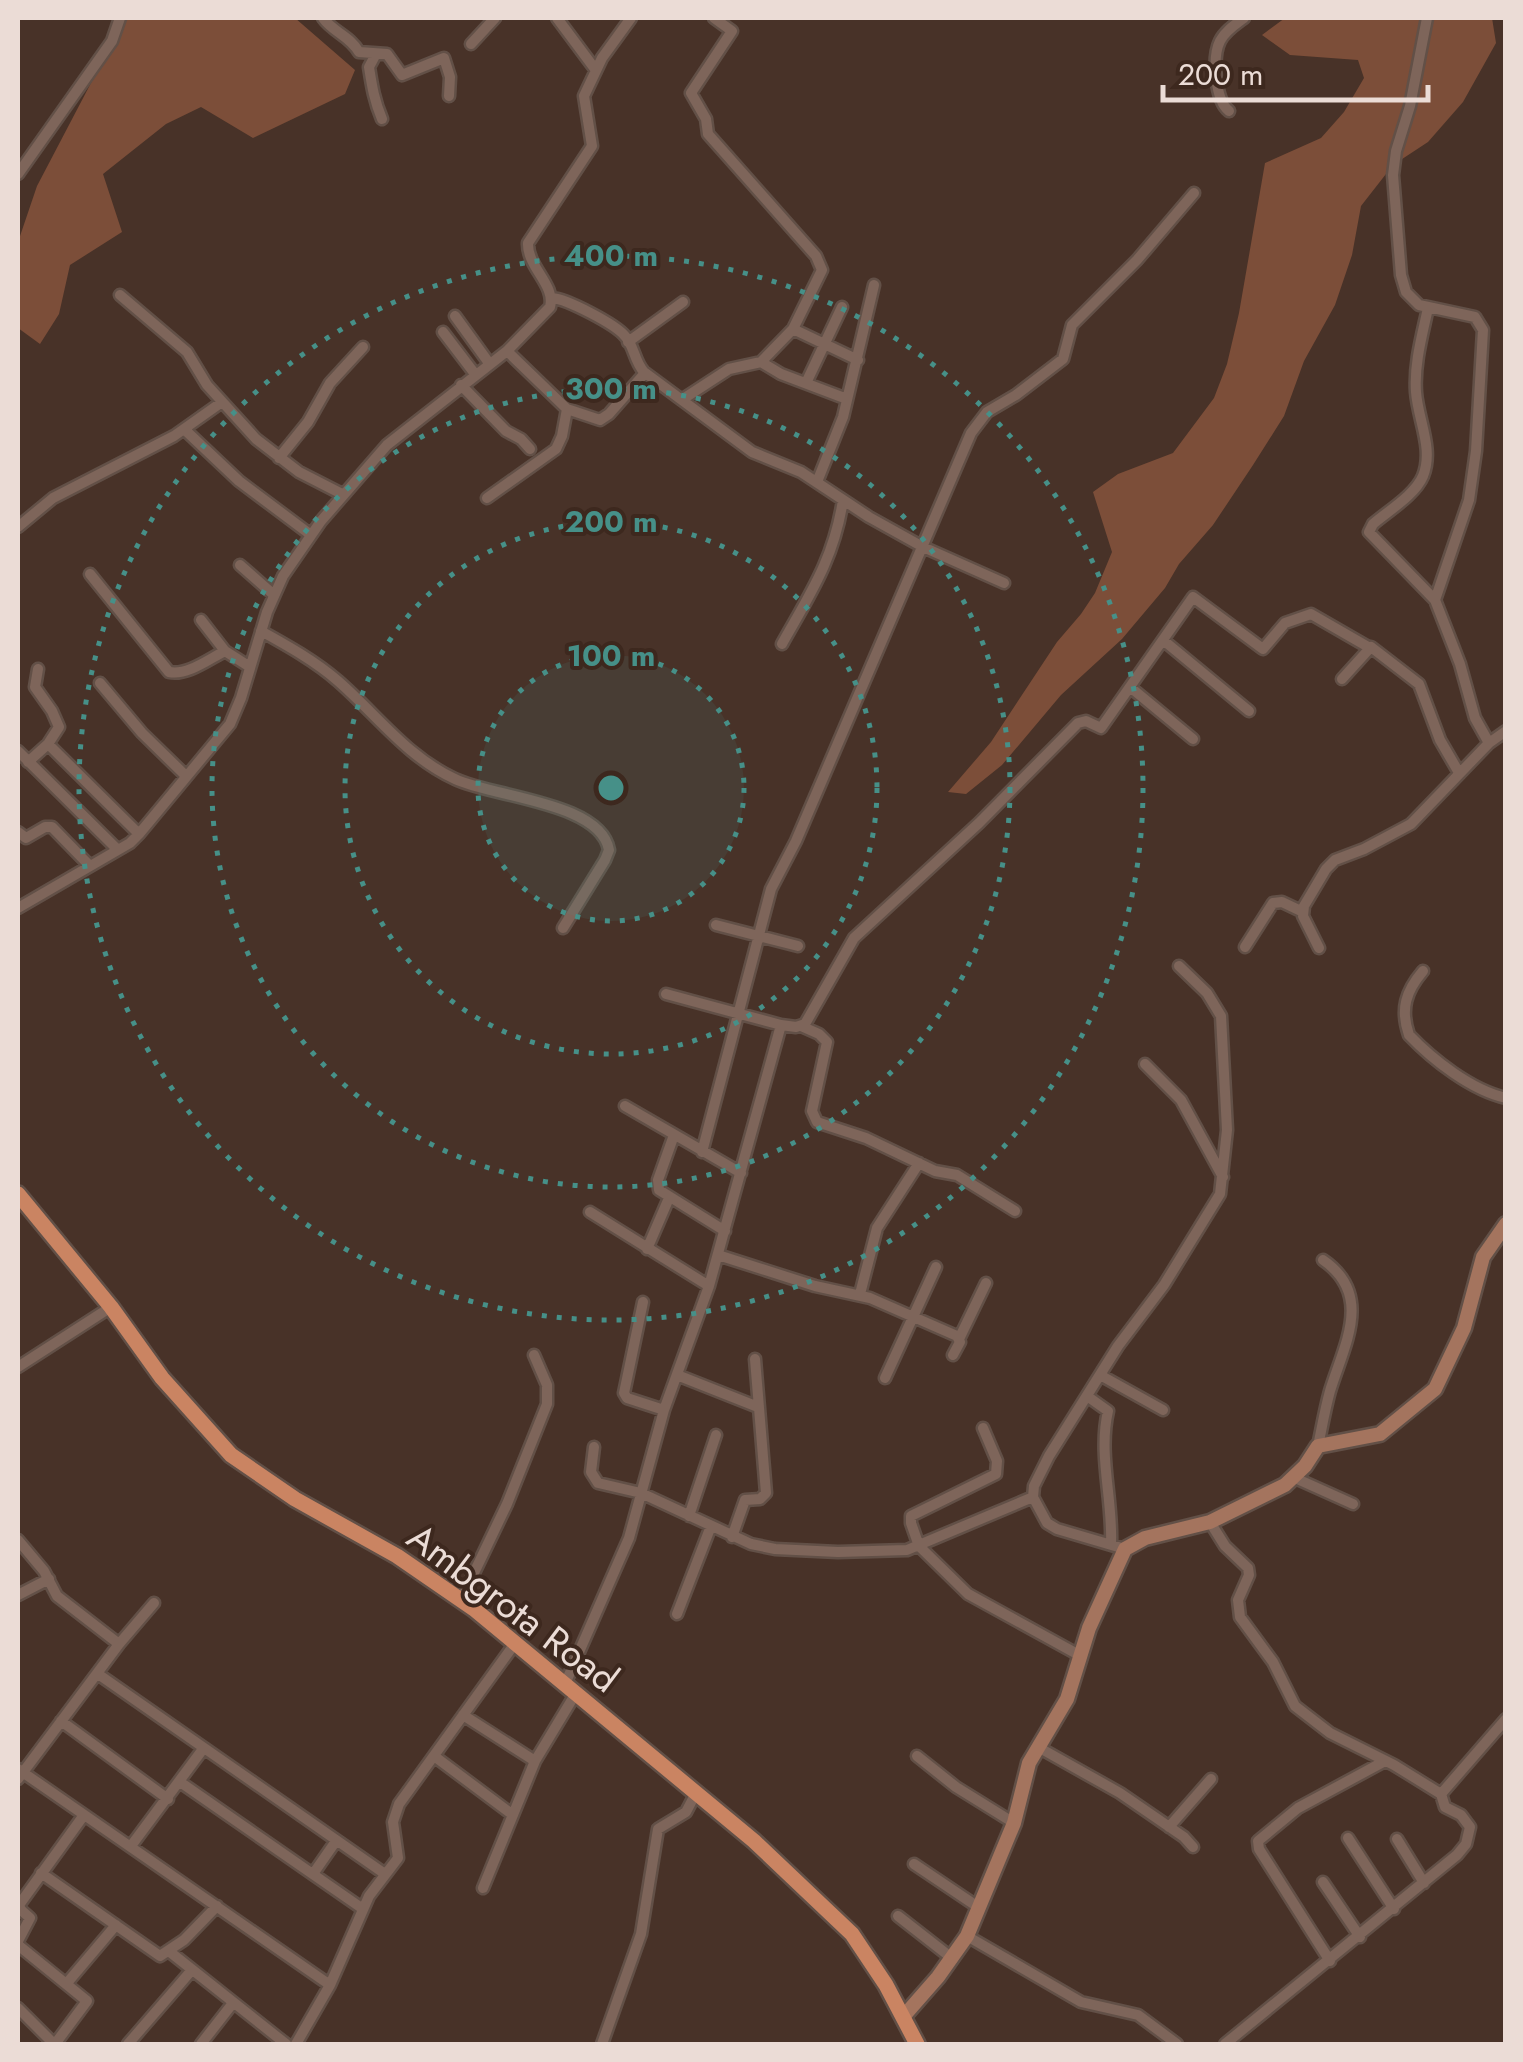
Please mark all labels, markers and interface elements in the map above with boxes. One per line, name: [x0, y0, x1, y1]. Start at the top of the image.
scale bar: [1163, 40, 1428, 102]
text: 200 m: [1178, 53, 1263, 96]
text: 400 m: [564, 234, 658, 277]
text: 300 m: [565, 367, 657, 410]
text: 200 m: [565, 500, 658, 543]
text: 100 m: [567, 634, 655, 677]
centre of rings: [593, 770, 629, 806]
street label: Ambgrota Road: [396, 1510, 630, 1705]

